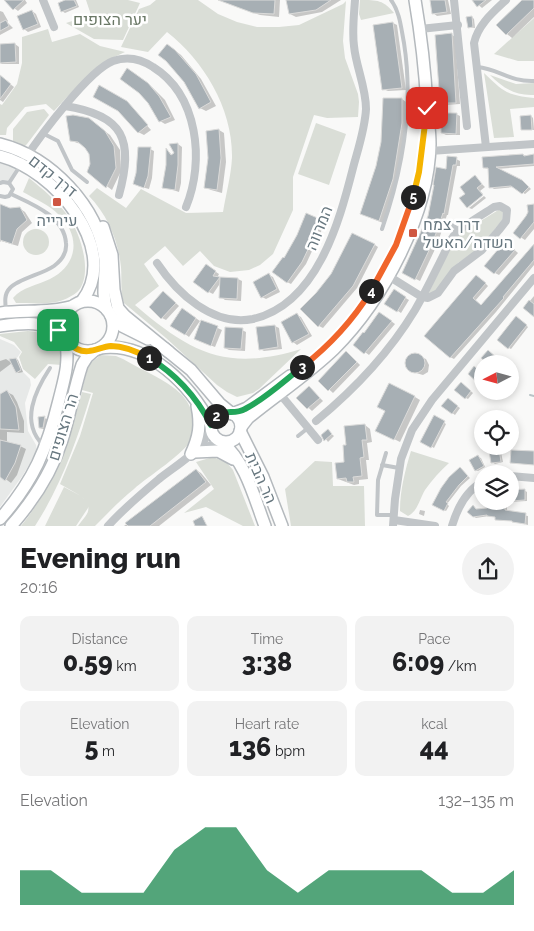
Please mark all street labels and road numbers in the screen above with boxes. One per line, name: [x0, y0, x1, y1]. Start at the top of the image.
street label: דרך קדם: [25, 151, 81, 201]
street label: המרווה: [302, 203, 336, 253]
street label: הר הצופים: [44, 391, 82, 463]
street label: הר הבית: [241, 449, 281, 507]

